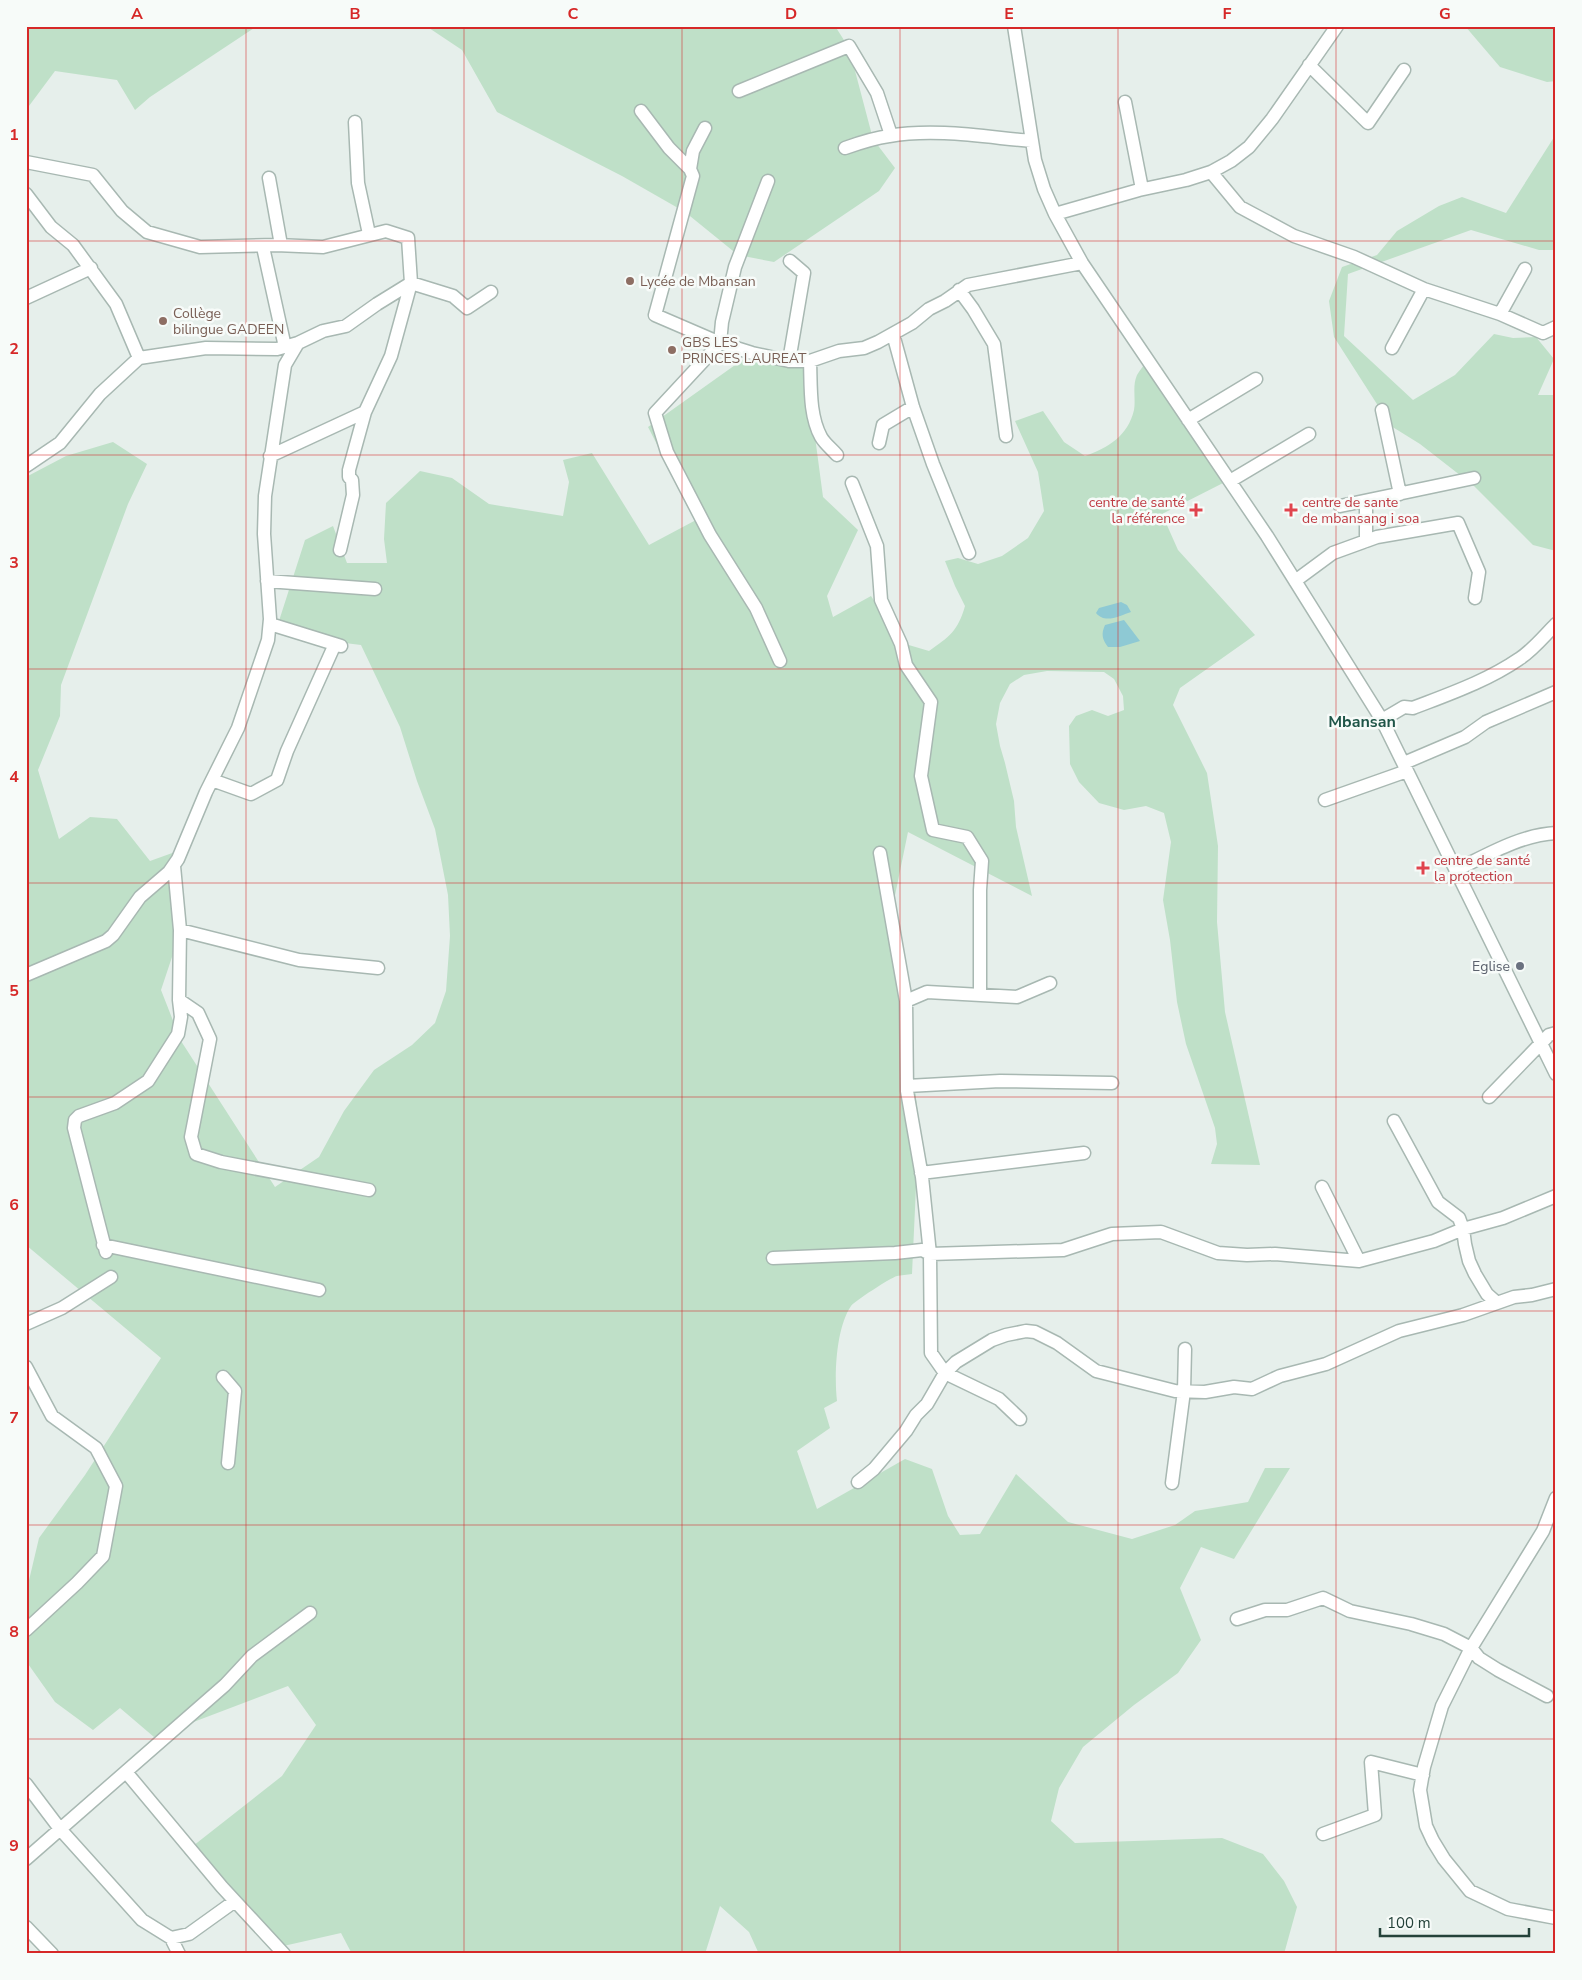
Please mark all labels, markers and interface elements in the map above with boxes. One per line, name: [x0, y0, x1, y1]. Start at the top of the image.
text: A: [131, 3, 143, 25]
text: B: [349, 3, 361, 25]
text: C: [568, 3, 579, 25]
text: D: [785, 3, 797, 25]
text: E: [1004, 3, 1014, 25]
text: F: [1223, 3, 1232, 25]
text: G: [1439, 3, 1451, 25]
text: 1: [9, 124, 19, 146]
place label: Lycée de Mbansan: [640, 272, 756, 291]
marker: Lycée de Mbansan: [624, 275, 636, 287]
place label: Collège bilingue GADEEN: [173, 304, 284, 339]
marker: Collège bilingue GADEEN: [157, 315, 169, 327]
place label: GBS LES PRINCES LAUREAT: [682, 333, 807, 368]
text: 2: [9, 338, 19, 360]
marker: GBS LES PRINCES LAUREAT: [666, 344, 678, 356]
place label: centre de santé la référence: [1089, 493, 1185, 528]
place label: centre de sante de mbansang i soa: [1302, 493, 1419, 528]
marker: centre de santé la référence: [1189, 503, 1203, 517]
marker: centre de sante de mbansang i soa: [1284, 503, 1298, 517]
text: 3: [9, 552, 19, 574]
district label: Mbansan: [1328, 711, 1396, 733]
text: 4: [9, 766, 19, 788]
place label: centre de santé la protection: [1434, 851, 1530, 886]
marker: centre de santé la protection: [1416, 861, 1430, 875]
place label: Eglise: [1472, 957, 1510, 976]
marker: Eglise: [1514, 960, 1526, 972]
text: 5: [9, 980, 19, 1002]
text: 6: [9, 1194, 19, 1216]
text: 7: [9, 1407, 19, 1429]
text: 8: [9, 1621, 19, 1643]
text: 9: [9, 1835, 19, 1857]
scale bar: [1380, 1905, 1528, 1937]
text: 100 m: [1387, 1913, 1431, 1933]

